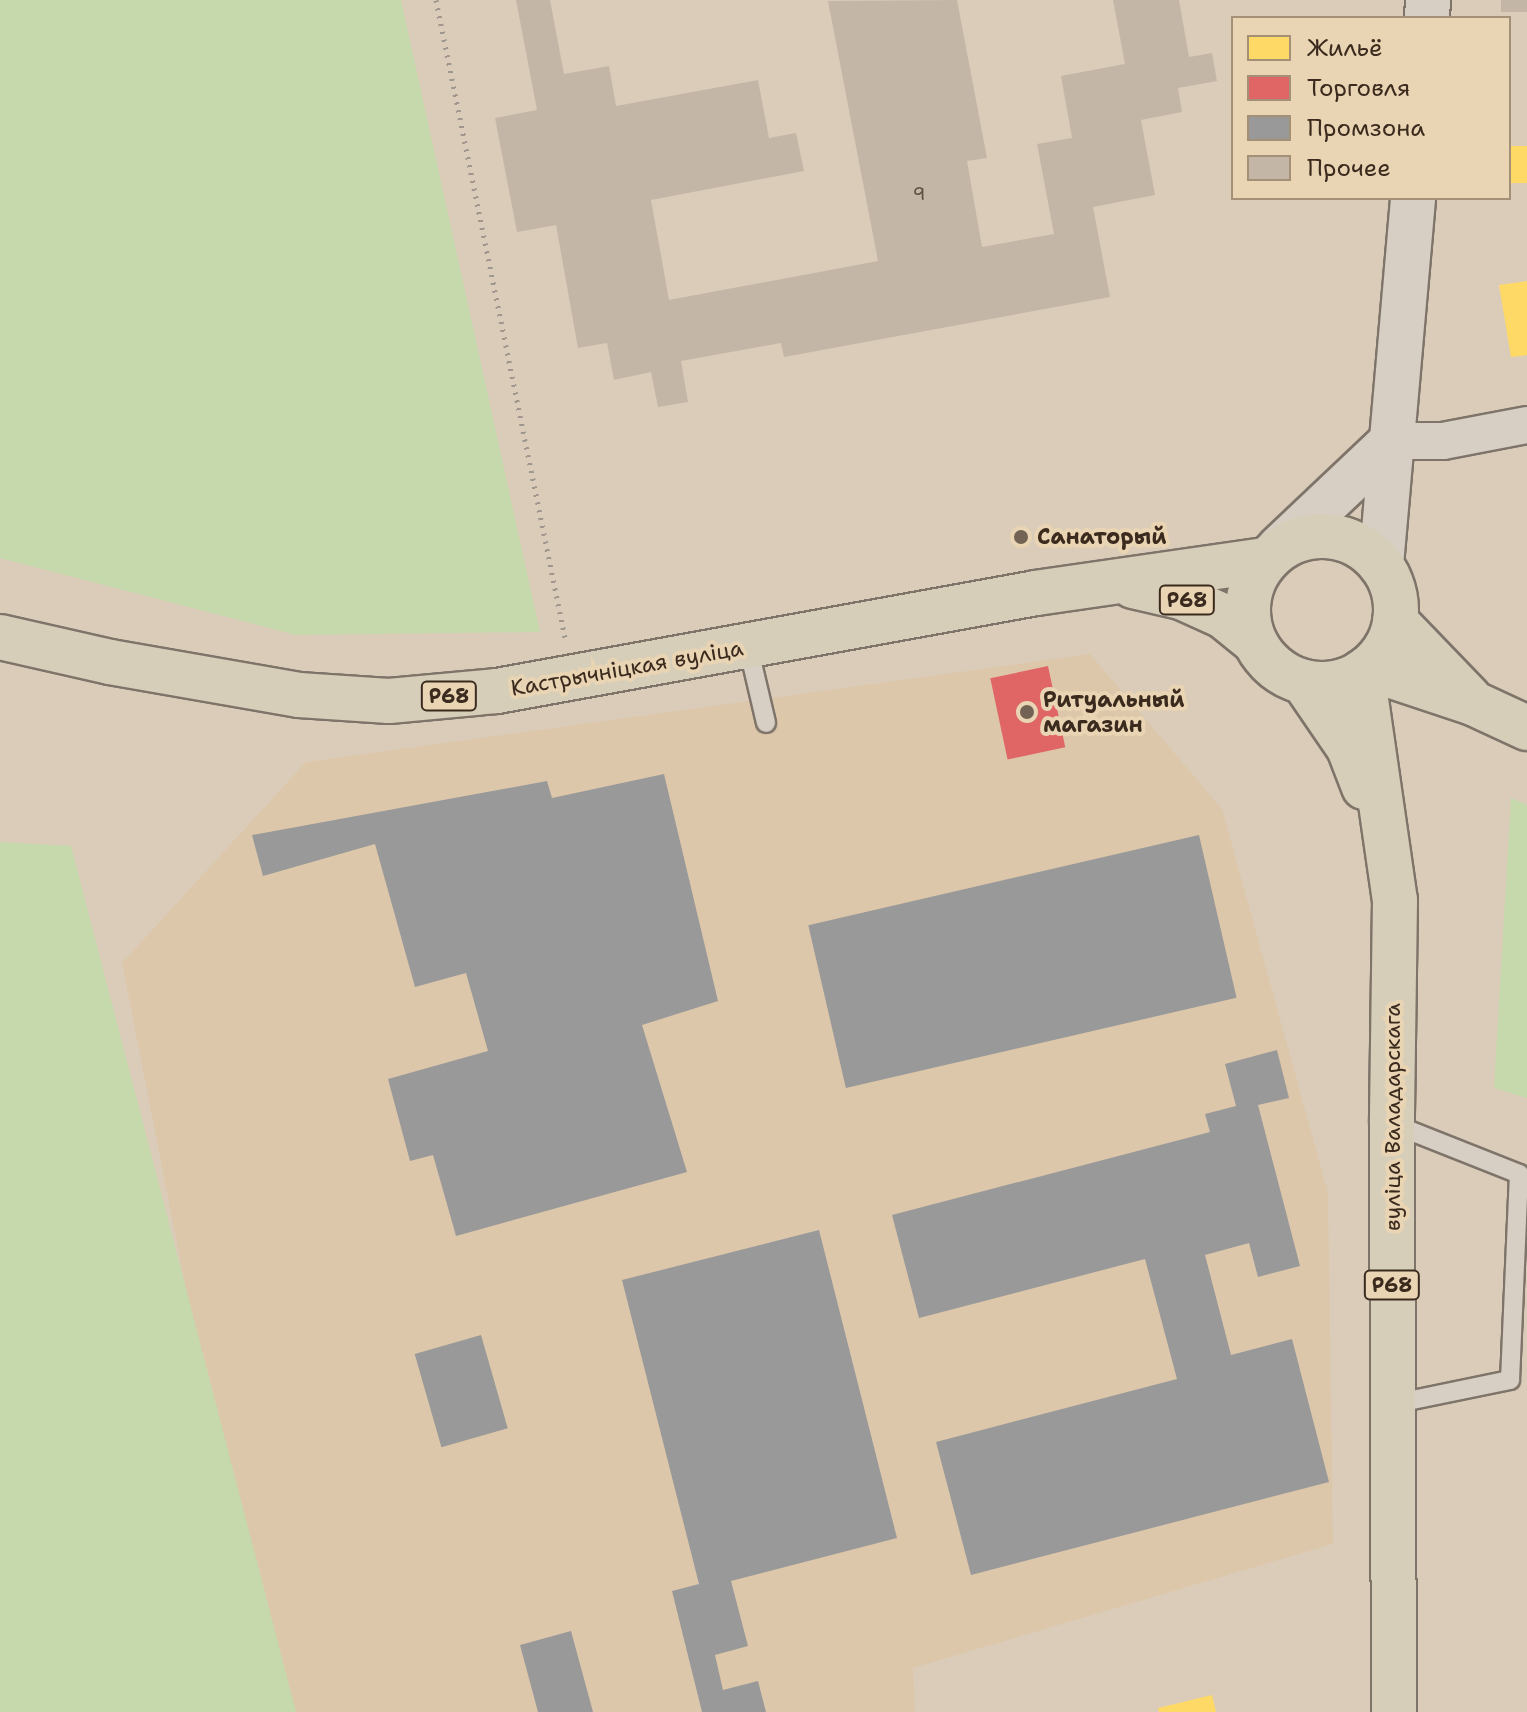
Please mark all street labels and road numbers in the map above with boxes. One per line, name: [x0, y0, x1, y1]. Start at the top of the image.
road number: Р68: [1157, 584, 1217, 616]
street label: Кастрычніцкая вуліца: [509, 635, 745, 701]
road number: Р68: [419, 680, 479, 712]
street label: вуліца Валадарскага: [1380, 1003, 1406, 1231]
road number: Р68: [1362, 1269, 1422, 1301]

